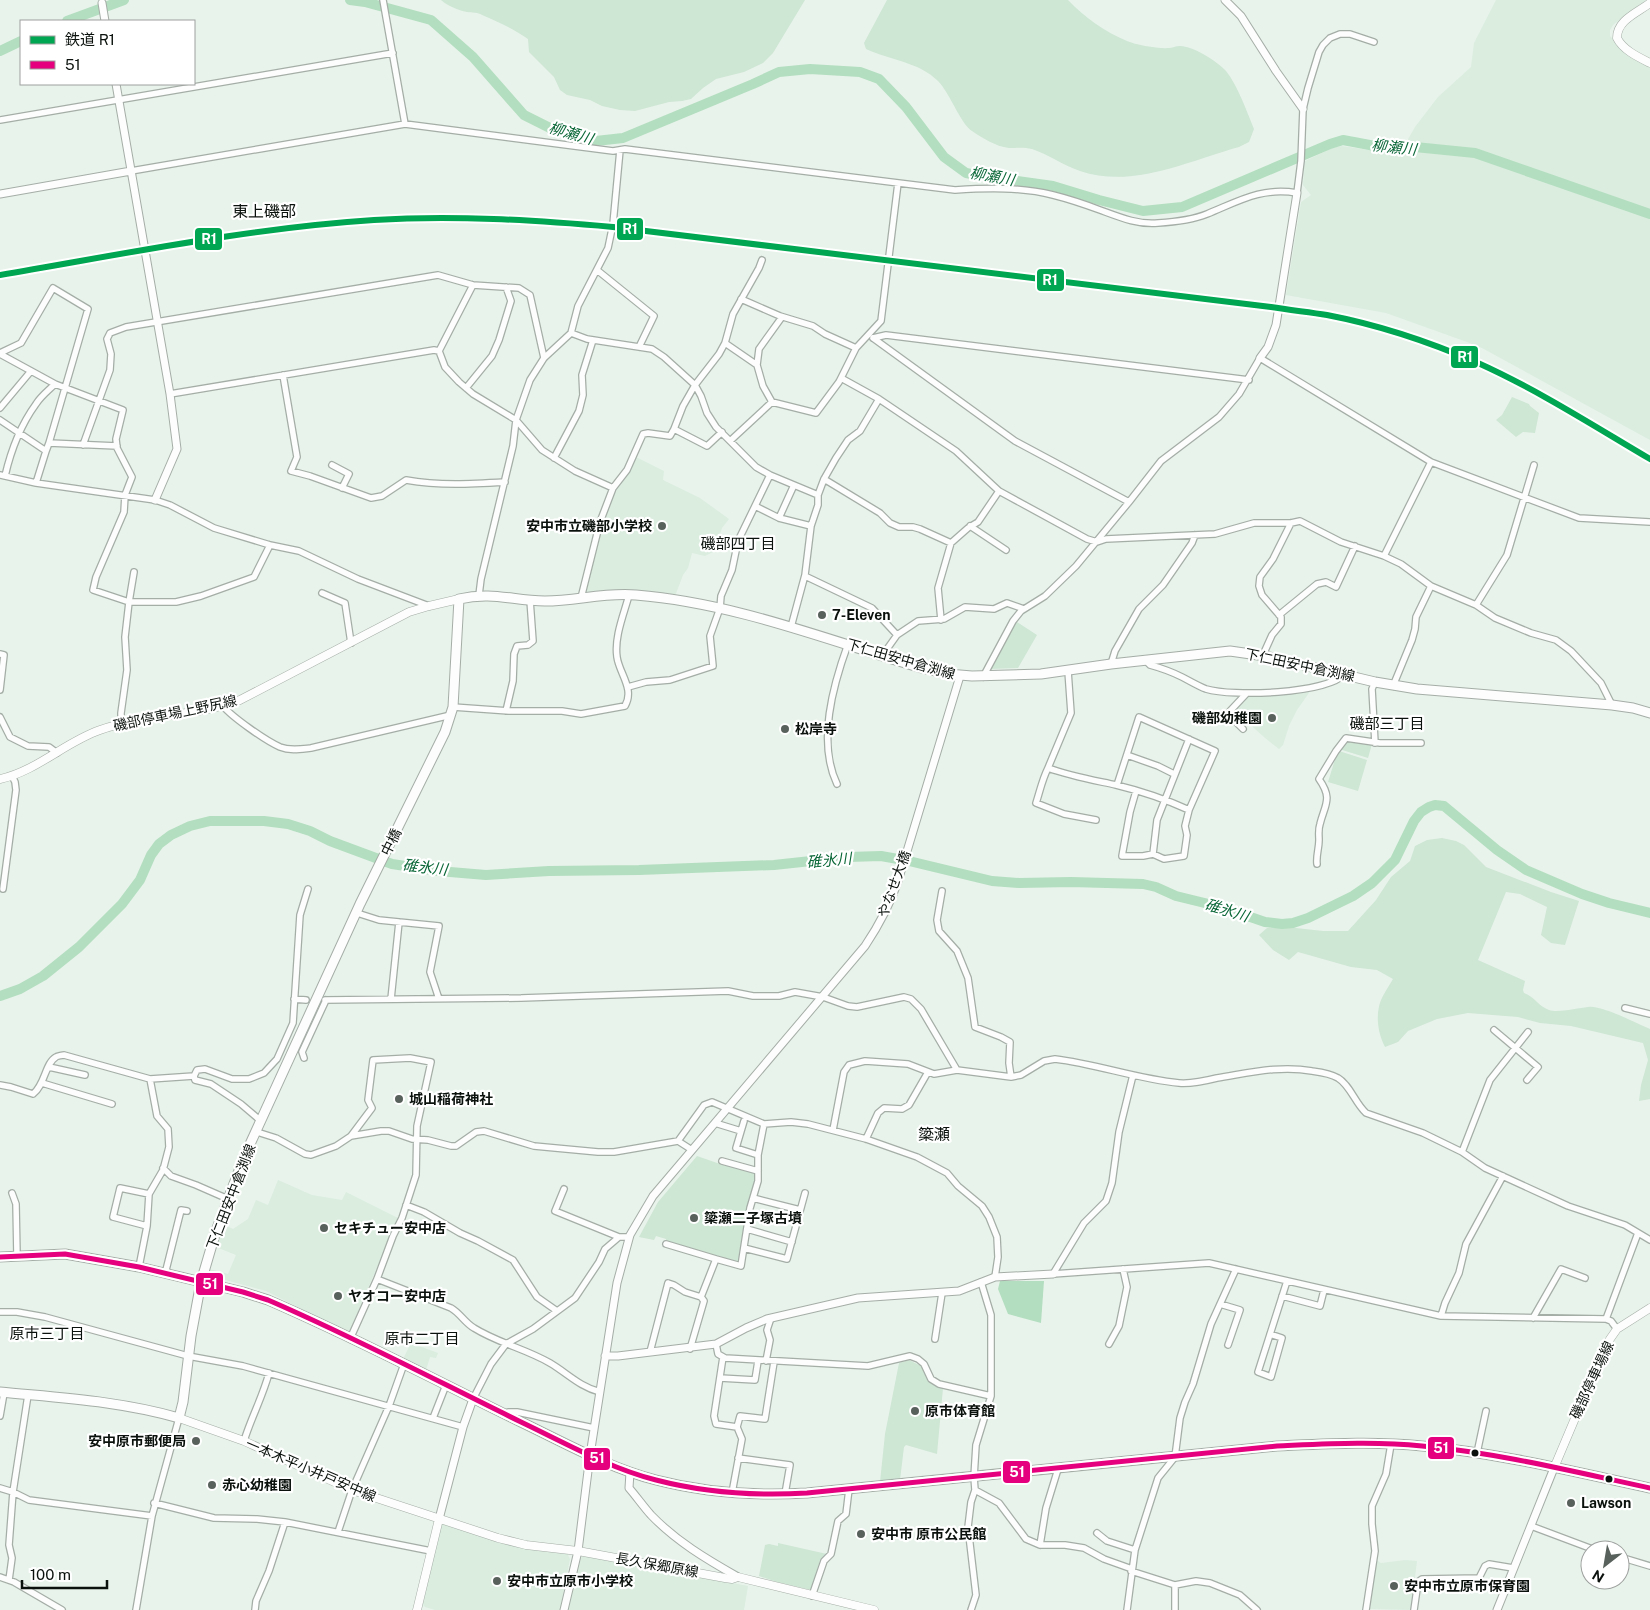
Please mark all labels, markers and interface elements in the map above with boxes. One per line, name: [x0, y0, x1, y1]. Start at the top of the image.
legend: [20, 20, 195, 85]
text: 鉄道 R1: [65, 31, 115, 48]
text: 51: [65, 56, 81, 73]
water label: 柳瀬川: [547, 119, 597, 148]
water label: 柳瀬川: [1371, 136, 1419, 158]
water label: 柳瀬川: [968, 164, 1018, 189]
district label: 東上磯部: [232, 202, 296, 221]
line badge: R1: [616, 217, 644, 241]
text: R1: [622, 221, 638, 237]
line badge: R1: [194, 227, 223, 251]
text: R1: [201, 231, 217, 247]
line badge: R1: [1036, 268, 1065, 292]
text: R1: [1042, 272, 1058, 288]
line badge: R1: [1450, 345, 1479, 369]
text: R1: [1457, 349, 1473, 365]
place label: 安中市立磯部小学校: [526, 518, 652, 534]
marker: 安中市立磯部小学校: [656, 520, 668, 532]
district label: 磯部四丁目: [700, 535, 776, 552]
place label: 7-Eleven: [832, 607, 891, 623]
marker: 7-Eleven: [816, 609, 828, 621]
street label: 下仁田安中倉渕線: [845, 636, 957, 682]
street label: 下仁田安中倉渕線: [1244, 646, 1356, 684]
street label: 磯部停車場上野尻線: [112, 692, 238, 734]
place label: 磯部幼稚園: [1191, 710, 1262, 726]
marker: 磯部幼稚園: [1266, 712, 1278, 724]
district label: 磯部三丁目: [1349, 715, 1425, 732]
place label: 松岸寺: [795, 721, 837, 737]
marker: 松岸寺: [779, 723, 791, 735]
street label: 中橋: [378, 826, 404, 858]
street label: やなせ大橋: [875, 848, 913, 920]
water label: 碓氷川: [806, 849, 854, 870]
water label: 碓氷川: [402, 856, 450, 878]
water label: 碓氷川: [1203, 895, 1253, 925]
place label: 城山稲荷神社: [409, 1091, 493, 1107]
marker: 城山稲荷神社: [393, 1093, 405, 1105]
district label: 簗瀬: [918, 1125, 950, 1144]
street label: 下仁田安中倉渕線: [203, 1142, 259, 1252]
place label: 簗瀬二子塚古墳: [704, 1210, 802, 1226]
marker: 簗瀬二子塚古墳: [688, 1212, 700, 1224]
place label: セキチュー安中店: [334, 1220, 446, 1236]
marker: セキチュー安中店: [318, 1222, 330, 1234]
line badge: 51: [195, 1272, 224, 1296]
text: 51: [202, 1276, 218, 1292]
place label: ヤオコー安中店: [348, 1288, 446, 1304]
marker: ヤオコー安中店: [332, 1290, 344, 1302]
district label: 原市三丁目: [9, 1325, 85, 1342]
district label: 原市二丁目: [384, 1330, 460, 1347]
street label: 磯部停車場線: [1567, 1339, 1617, 1421]
place label: 原市体育館: [925, 1403, 995, 1419]
marker: 原市体育館: [909, 1405, 921, 1417]
place label: 安中原市郵便局: [88, 1433, 186, 1449]
marker: 安中原市郵便局: [190, 1435, 202, 1447]
street label: 一本木平小井戸安中線: [243, 1435, 379, 1505]
line badge: 51: [1427, 1436, 1455, 1460]
text: 51: [1433, 1440, 1449, 1456]
line badge: 51: [583, 1447, 611, 1471]
unlabelled marker: [1470, 1448, 1480, 1458]
text: 51: [589, 1450, 605, 1466]
line badge: 51: [1002, 1460, 1031, 1484]
text: 51: [1009, 1464, 1025, 1480]
unlabelled marker: [1604, 1474, 1614, 1484]
place label: 赤心幼稚園: [222, 1477, 292, 1493]
marker: 赤心幼稚園: [206, 1479, 218, 1491]
place label: Lawson: [1581, 1495, 1631, 1511]
marker: Lawson: [1565, 1497, 1577, 1509]
place label: 安中市 原市公民館: [871, 1526, 986, 1542]
marker: 安中市 原市公民館: [855, 1528, 867, 1540]
north arrow: [1580, 1540, 1630, 1590]
street label: 長久保郷原線: [614, 1550, 700, 1580]
scale bar: [22, 1558, 108, 1590]
text: 100 m: [30, 1566, 71, 1583]
text: N: [1589, 1566, 1607, 1586]
place label: 安中市立原市小学校: [507, 1573, 633, 1589]
marker: 安中市立原市小学校: [491, 1575, 503, 1587]
place label: 安中市立原市保育園: [1404, 1578, 1530, 1594]
marker: 安中市立原市保育園: [1388, 1580, 1400, 1592]

